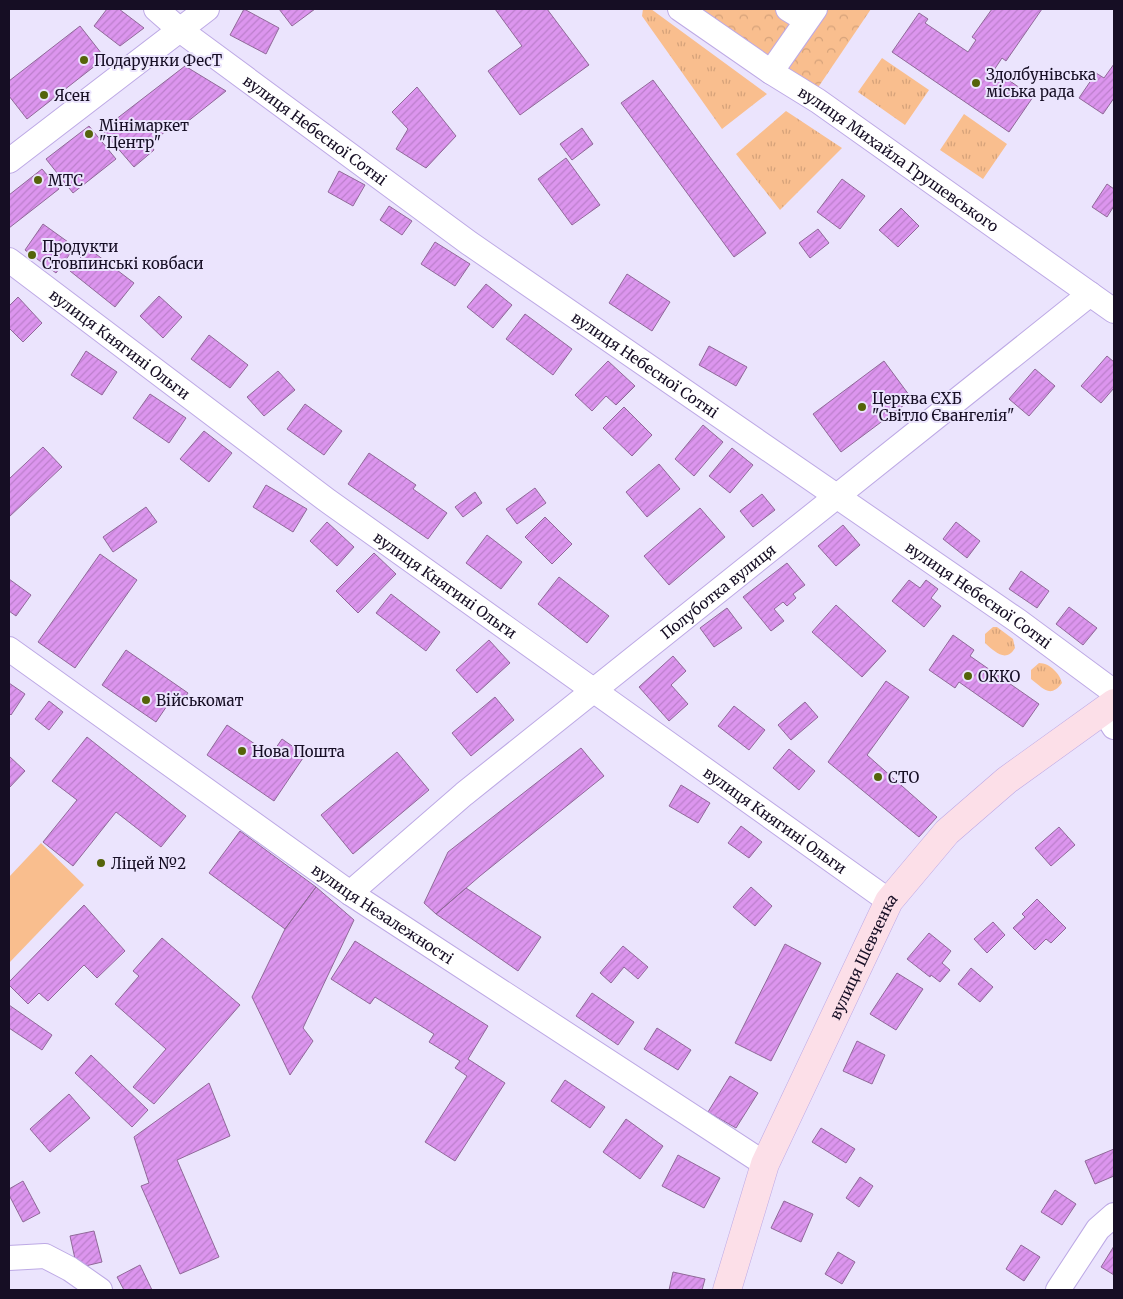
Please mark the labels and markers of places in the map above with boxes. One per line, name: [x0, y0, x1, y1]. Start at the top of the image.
place label: Подарунки ФесТ: [94, 51, 223, 70]
marker: Подарунки ФесТ: [78, 54, 90, 66]
place label: Здолбунівська міська рада: [986, 65, 1096, 101]
marker: Здолбунівська міська рада: [970, 77, 982, 89]
place label: Ясен: [54, 86, 90, 105]
marker: Ясен: [38, 89, 50, 101]
place label: Мінімаркет "Центр": [99, 116, 189, 152]
marker: Мінімаркет "Центр": [83, 128, 95, 140]
place label: MTC: [48, 171, 83, 190]
marker: MTC: [32, 174, 44, 186]
place label: Продукти Стовпинські ковбаси: [42, 237, 204, 273]
marker: Продукти Стовпинські ковбаси: [26, 249, 38, 261]
place label: Церква ЄХБ "Світло Євангелія": [872, 389, 1014, 425]
marker: Церква ЄХБ "Світло Євангелія": [856, 401, 868, 413]
place label: ОККО: [978, 667, 1020, 686]
marker: ОККО: [962, 670, 974, 682]
place label: Вiйськомат: [156, 691, 244, 710]
marker: Вiйськомат: [140, 694, 152, 706]
place label: Нова Пошта: [252, 742, 345, 761]
marker: Нова Пошта: [236, 745, 248, 757]
place label: СТО: [888, 768, 919, 787]
marker: СТО: [872, 771, 884, 783]
place label: Ліцей №2: [111, 854, 186, 873]
marker: Ліцей №2: [95, 857, 107, 869]

